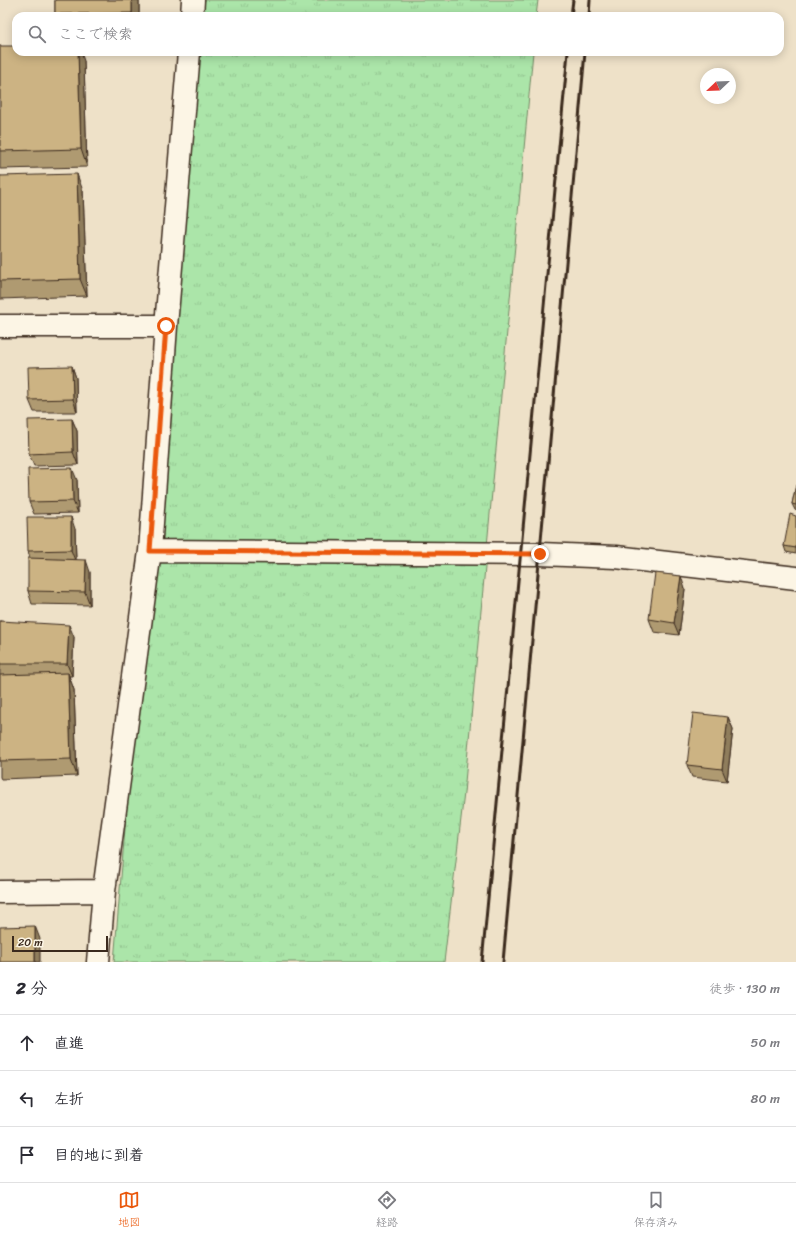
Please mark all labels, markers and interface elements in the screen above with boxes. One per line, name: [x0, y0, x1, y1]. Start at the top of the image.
search box: [12, 12, 784, 56]
text: ここで検索: [58, 21, 133, 47]
icon: search: [26, 23, 48, 45]
north arrow: [700, 68, 736, 104]
route start: [157, 317, 175, 335]
route end: [531, 545, 549, 563]
text: 20 m: [18, 933, 43, 952]
scale bar: [12, 934, 108, 953]
text: 2 分: [16, 973, 47, 1003]
text: 徒歩 · 130 m: [709, 977, 780, 1000]
text: 直進: [54, 1030, 84, 1056]
text: 50 m: [750, 1031, 780, 1054]
icon: ahead: [16, 1032, 38, 1054]
text: 左折: [54, 1086, 84, 1112]
text: 80 m: [751, 1087, 780, 1110]
icon: left: [16, 1088, 38, 1110]
text: 目的地に到着: [54, 1142, 144, 1168]
icon: arrive: [16, 1144, 38, 1166]
tab: 地図: [118, 1189, 140, 1232]
tab: 経路: [376, 1189, 398, 1232]
tab: 保存済み: [634, 1189, 678, 1232]

